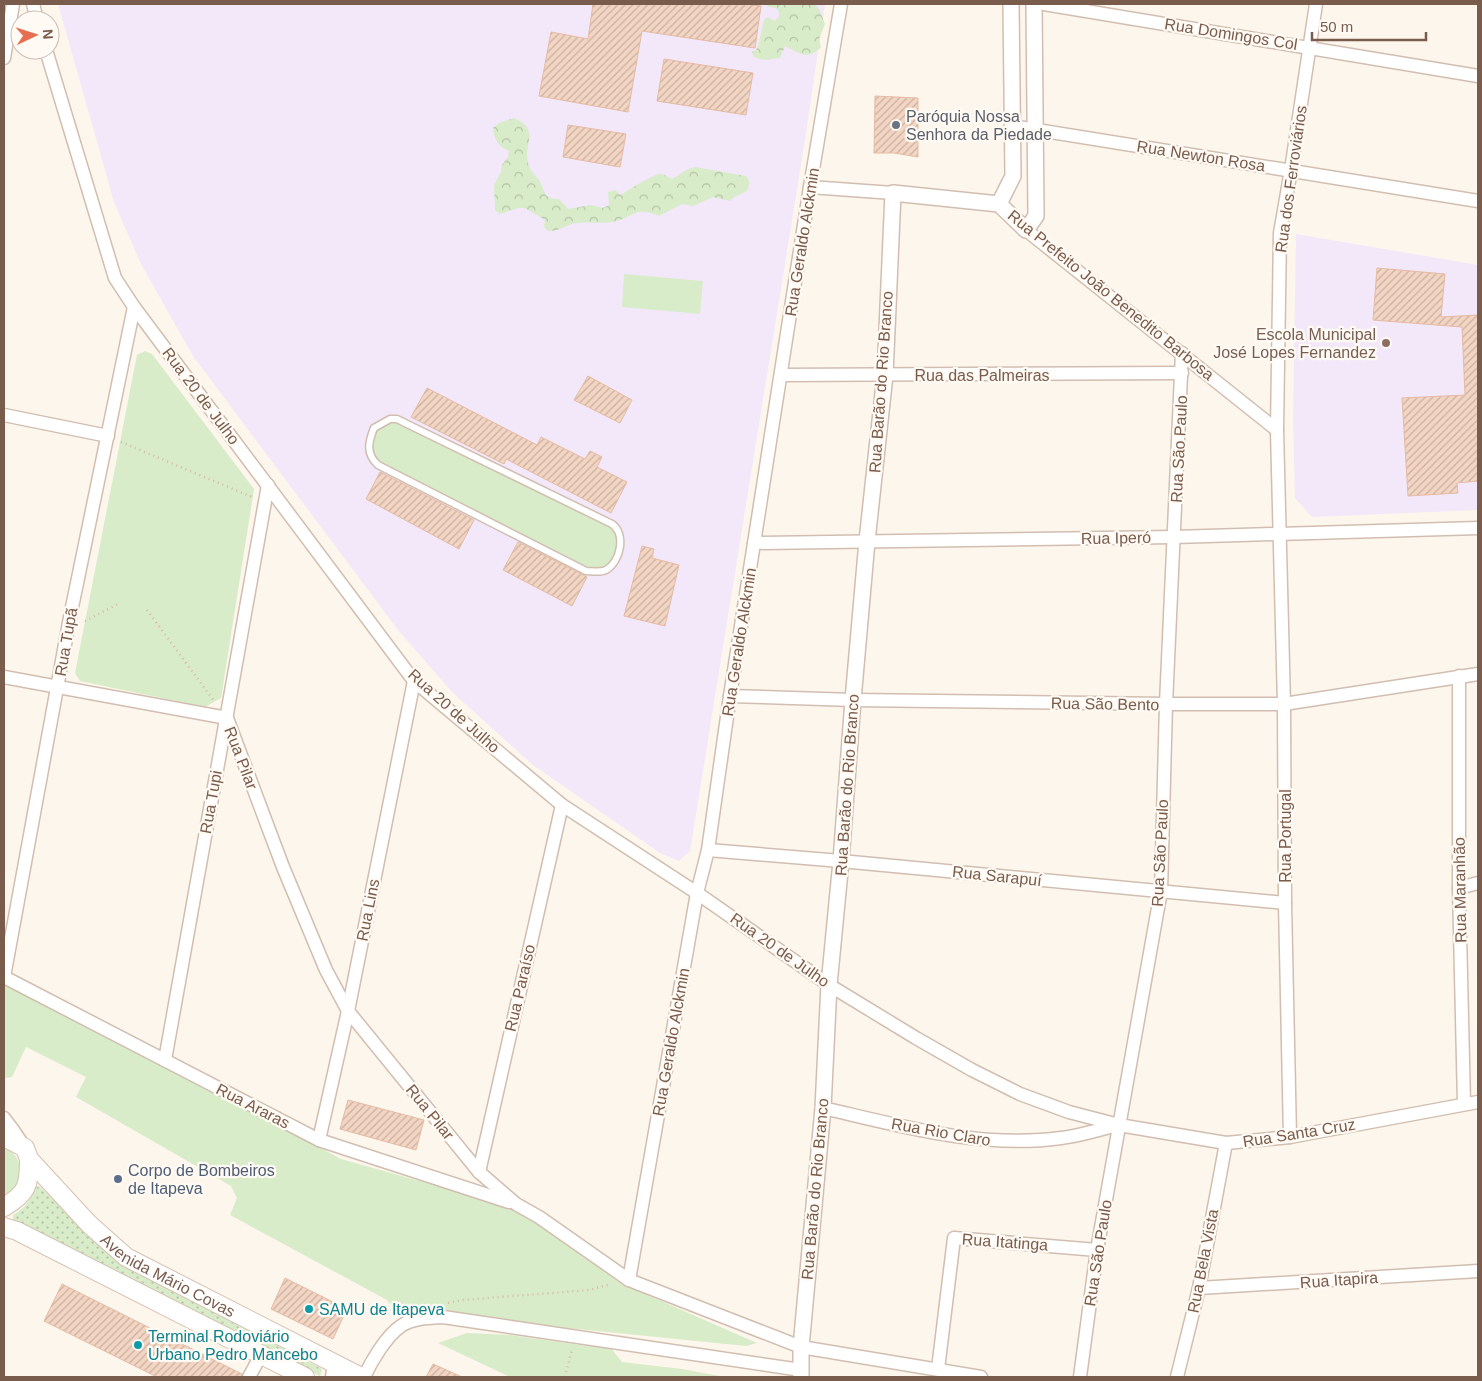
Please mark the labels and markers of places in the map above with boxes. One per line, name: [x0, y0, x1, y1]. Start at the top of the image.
place label: Paróquia Nossa Senhora da Piedade: [906, 108, 1052, 143]
marker: Paróquia Nossa Senhora da Piedade: [890, 119, 902, 131]
place label: Escola Municipal José Lopes Fernandez: [1213, 326, 1376, 361]
marker: Escola Municipal José Lopes Fernandez: [1380, 337, 1392, 349]
place label: Corpo de Bombeiros de Itapeva: [128, 1162, 275, 1197]
marker: Corpo de Bombeiros de Itapeva: [112, 1173, 124, 1185]
place label: SAMU de Itapeva: [319, 1301, 445, 1318]
marker: SAMU de Itapeva: [303, 1303, 315, 1315]
place label: Terminal Rodoviário Urbano Pedro Mancebo: [148, 1328, 318, 1363]
marker: Terminal Rodoviário Urbano Pedro Mancebo: [132, 1339, 144, 1351]

